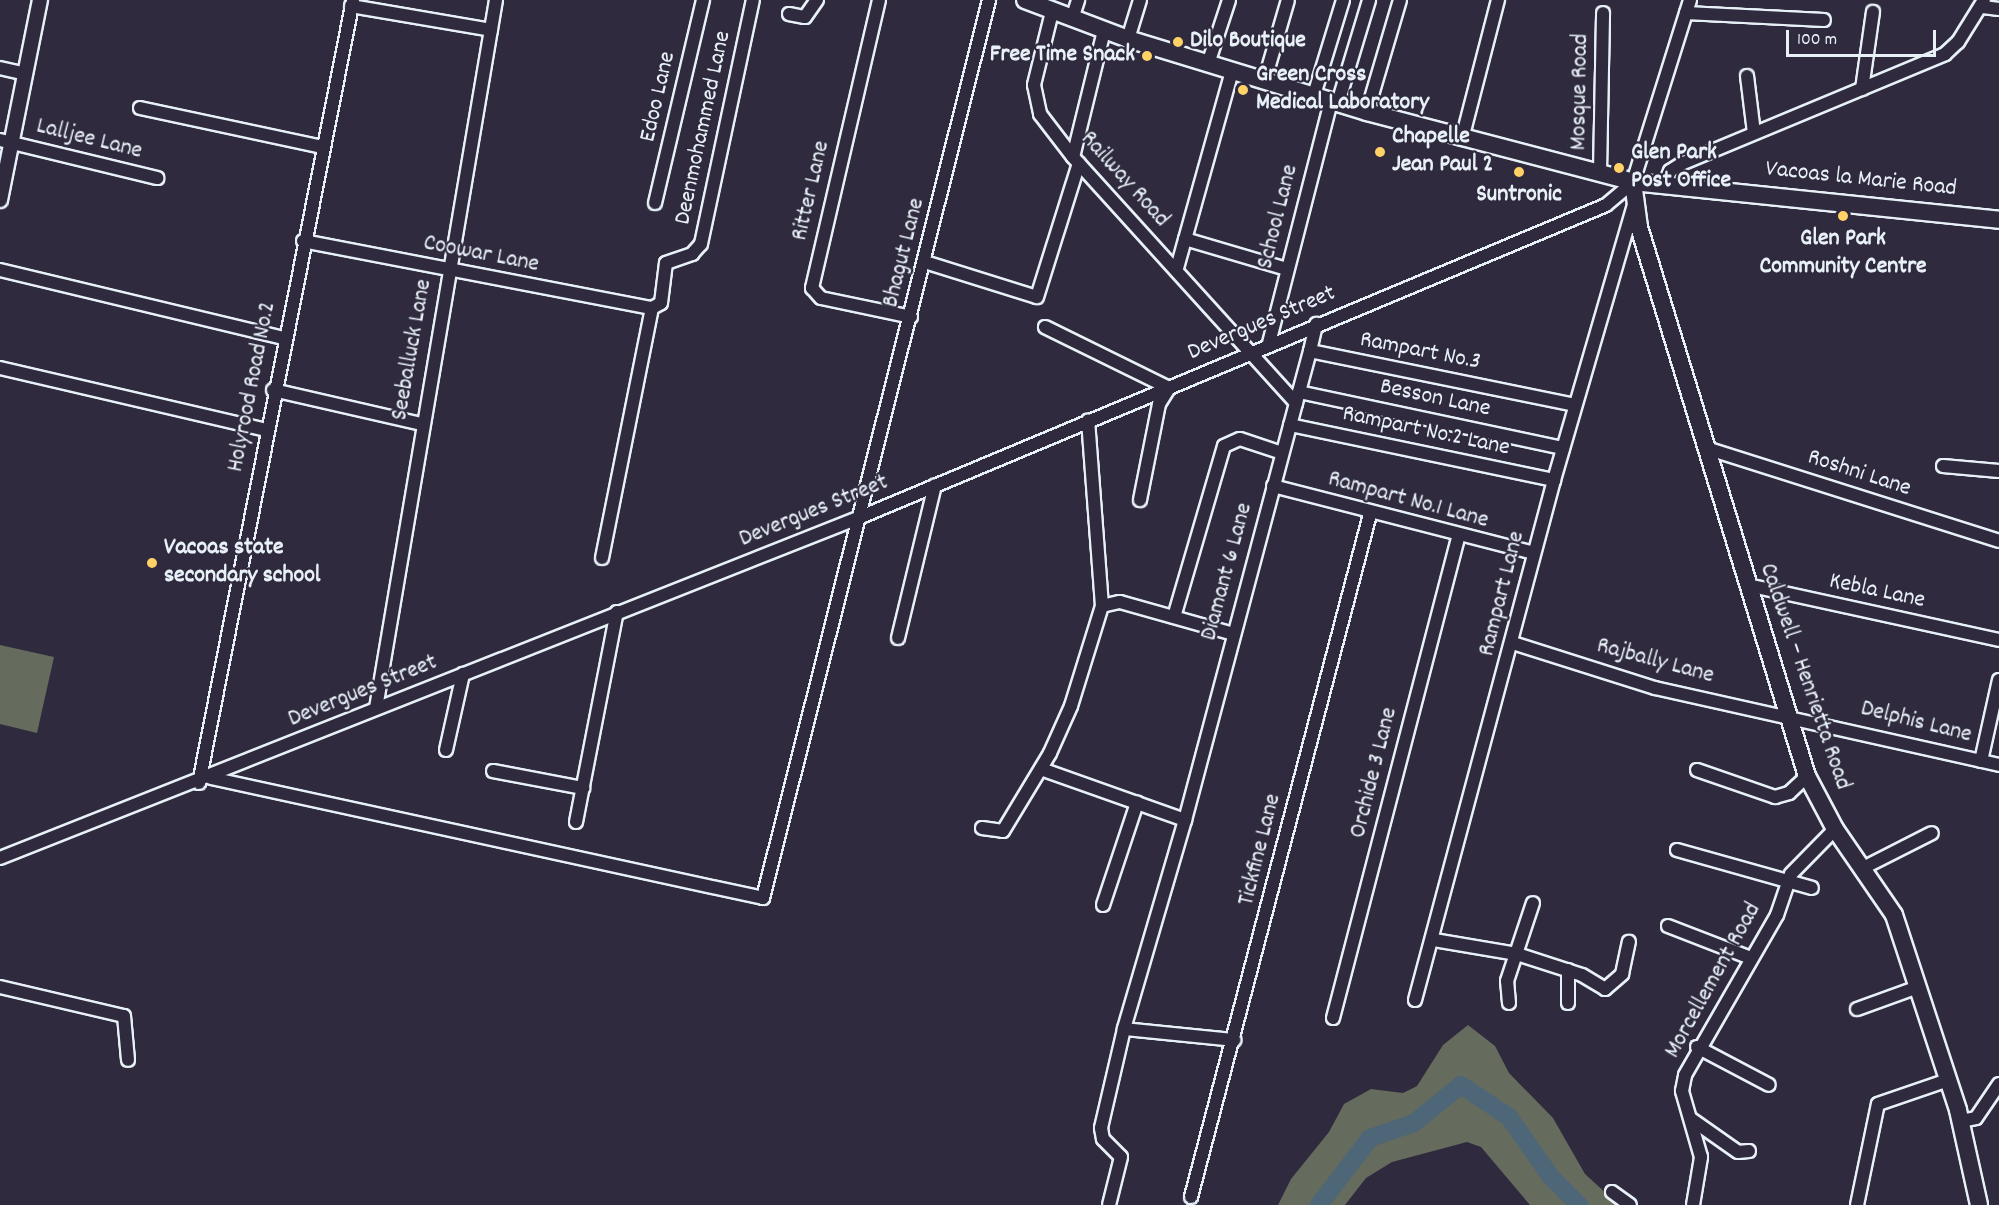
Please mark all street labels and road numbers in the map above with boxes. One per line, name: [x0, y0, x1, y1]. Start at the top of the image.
street label: Deenmohammed Lane: [669, 29, 739, 227]
street label: Mosque Road: [1566, 33, 1596, 151]
street label: Edoo Lane: [635, 49, 683, 145]
street label: Lalljee Lane: [33, 113, 145, 167]
street label: Railway Road: [1073, 126, 1175, 234]
street label: Ritter Lane: [787, 138, 837, 244]
street label: Vacoas la Marie Road: [1764, 156, 1958, 204]
street label: School Lane: [1252, 162, 1306, 272]
street label: Bhagut Lane: [878, 195, 932, 311]
street label: Coowar Lane: [421, 230, 541, 280]
street label: Seeballuck Lane: [386, 277, 440, 423]
street label: Devergues Street: [1184, 280, 1340, 368]
street label: Holyrood Road No.2: [222, 299, 284, 475]
street label: Rampart No.3: [1357, 326, 1483, 378]
street label: Besson Lane: [1377, 373, 1493, 425]
street label: Rampart No.2 Lane: [1340, 400, 1512, 464]
street label: Roshni Lane: [1804, 444, 1914, 504]
street label: Rampart No.1 Lane: [1325, 466, 1491, 536]
street label: Devergues Street: [735, 469, 893, 555]
street label: Diamant 6 Lane: [1196, 500, 1260, 644]
street label: Rampart Lane: [1474, 529, 1532, 659]
street label: Caldwell – Henrietta Road: [1752, 560, 1856, 794]
street label: Kebla Lane: [1826, 568, 1928, 616]
street label: Rajbally Lane: [1593, 633, 1717, 691]
street label: Devergues Street: [284, 649, 442, 735]
street label: Delphis Lane: [1857, 695, 1975, 751]
street label: Orchide 3 Lane: [1345, 705, 1405, 841]
street label: Tickfine Lane: [1233, 791, 1289, 909]
street label: Morcellement Road: [1659, 898, 1769, 1064]

